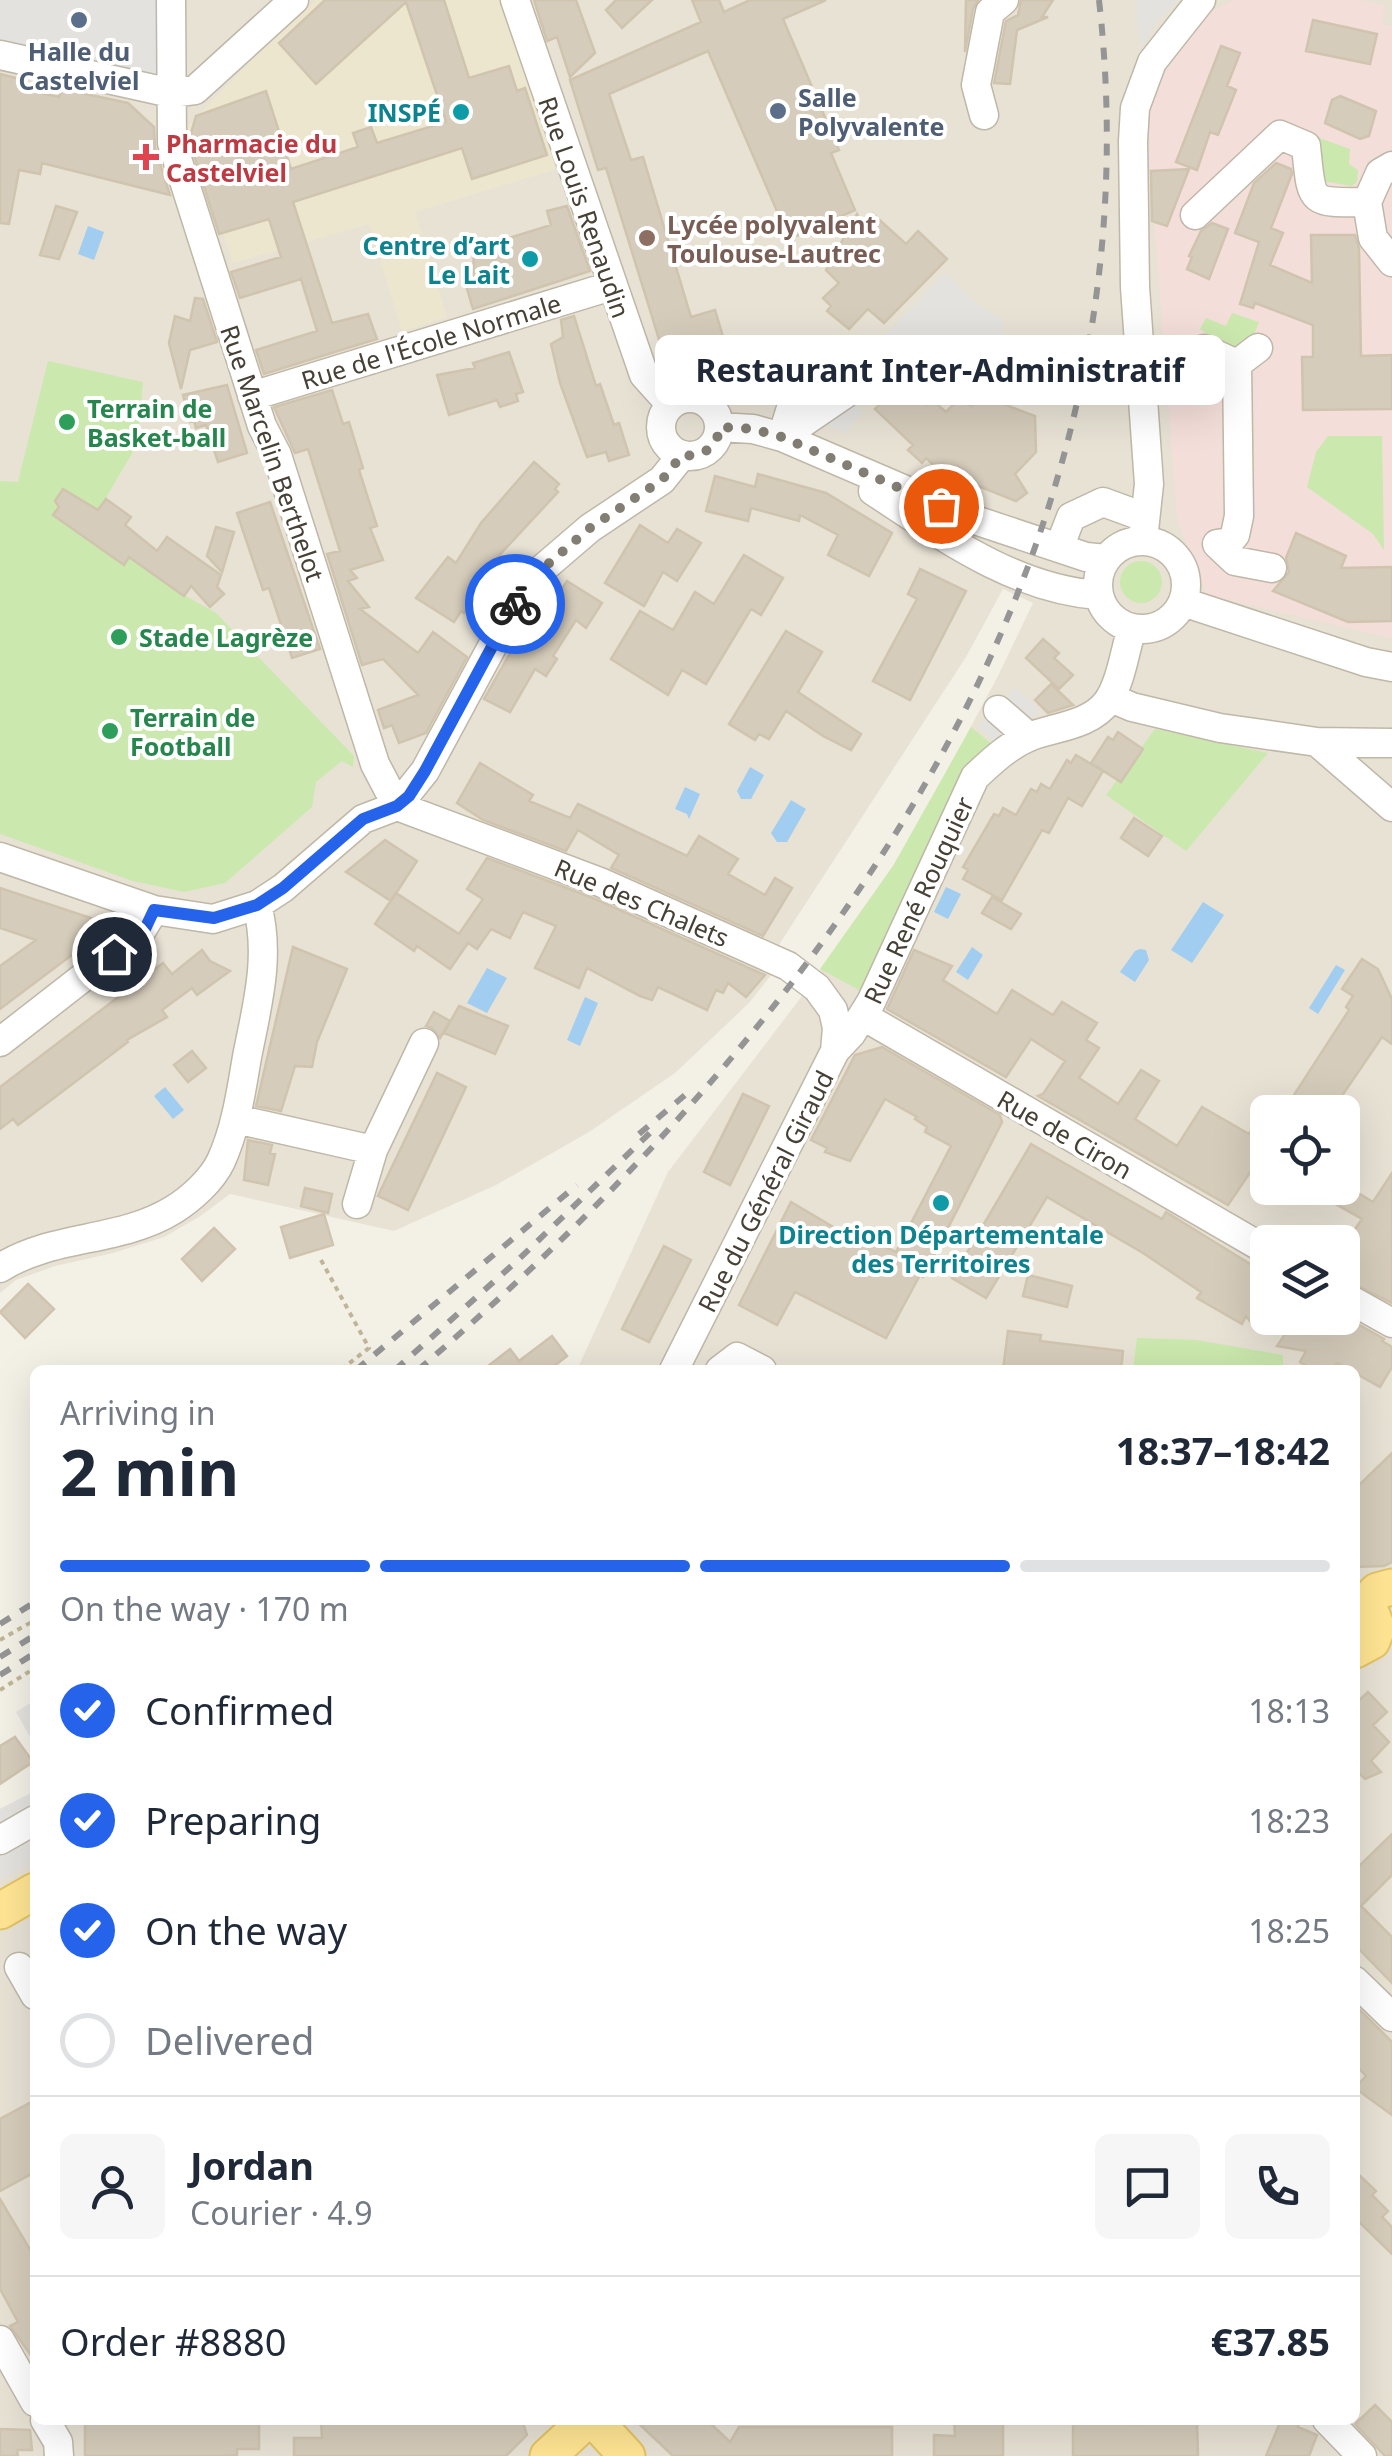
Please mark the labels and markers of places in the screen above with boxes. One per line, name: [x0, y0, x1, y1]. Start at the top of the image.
marker: Halle du Castelviel: [68, 9, 90, 31]
place label: Halle du Castelviel: [19, 34, 139, 97]
place label: Salle Polyvalente: [798, 80, 945, 143]
place label: INSPÉ: [368, 95, 441, 129]
marker: Salle Polyvalente: [767, 100, 789, 122]
marker: INSPÉ: [450, 101, 472, 123]
place label: Pharmacie du Castelviel: [166, 126, 337, 189]
marker: Pharmacie du Castelviel: [135, 146, 157, 168]
place label: Lycée polyvalent Toulouse-Lautrec: [667, 207, 881, 270]
marker: Lycée polyvalent Toulouse-Lautrec: [636, 227, 658, 249]
place label: Centre d’art Le Lait: [363, 228, 510, 291]
marker: Centre d’art Le Lait: [519, 248, 541, 270]
callout: Restaurant Inter-Administratif: [656, 336, 1226, 406]
place label: Terrain de Basket-ball: [87, 391, 226, 454]
marker: Terrain de Basket-ball: [56, 411, 78, 433]
pin: [899, 464, 984, 549]
place label: Stade Lagrèze: [139, 620, 313, 654]
marker: Stade Lagrèze: [108, 626, 130, 648]
place label: Terrain de Football: [130, 700, 255, 763]
marker: Terrain de Football: [99, 720, 121, 742]
pin: [72, 912, 157, 997]
marker: Direction Départementale des Territoires: [930, 1192, 952, 1214]
place label: Direction Départementale des Territoires: [778, 1217, 1104, 1280]

